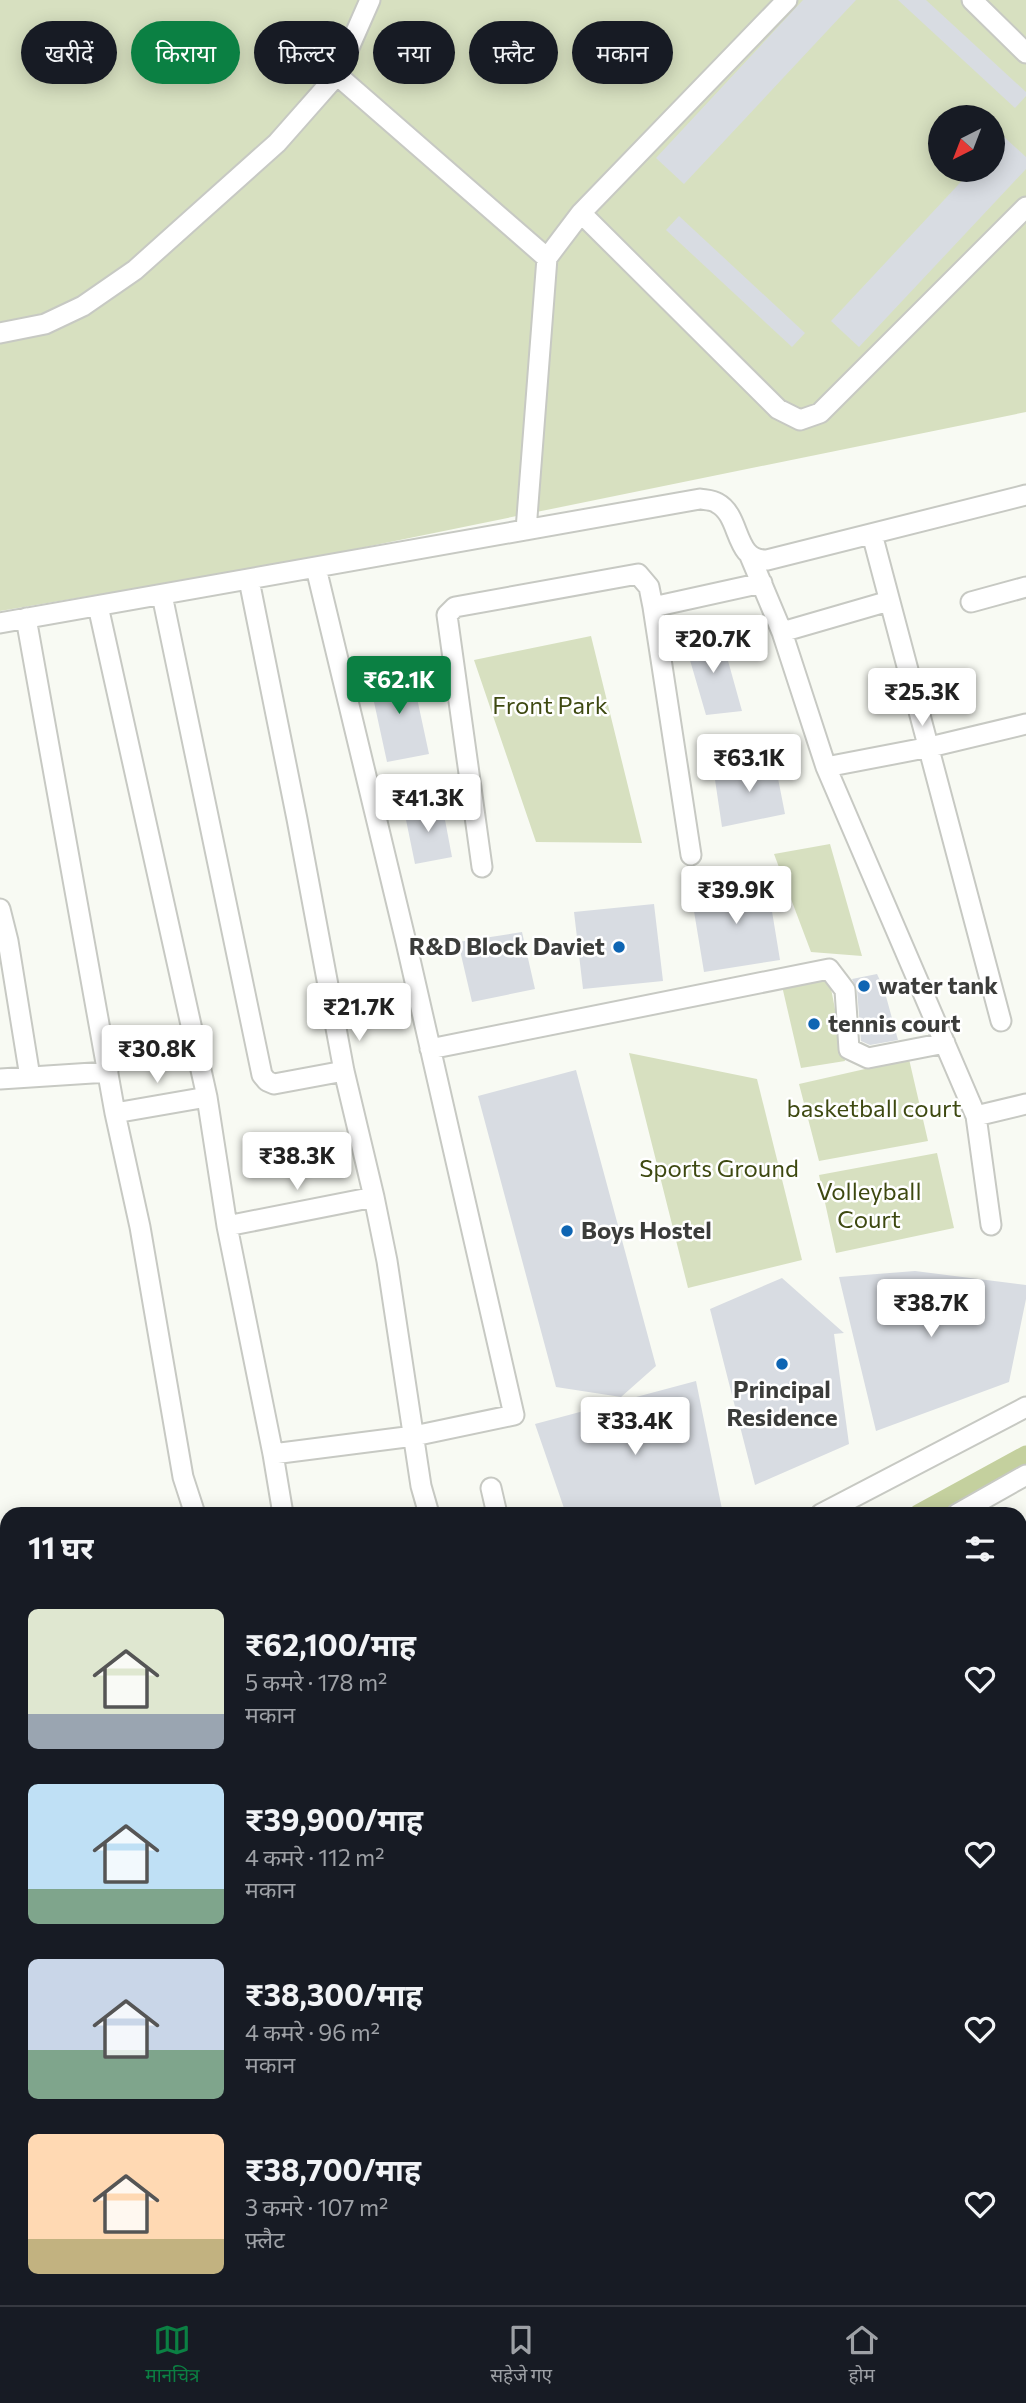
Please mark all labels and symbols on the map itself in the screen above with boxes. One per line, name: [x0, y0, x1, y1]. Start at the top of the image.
north arrow: [928, 105, 1004, 182]
pin: ₹20.7K: [656, 616, 770, 675]
pin: ₹62.1K: [342, 656, 456, 716]
pin: ₹25.3K: [865, 668, 979, 728]
park label: Front Park: [492, 690, 608, 719]
pin: ₹63.1K: [692, 734, 806, 794]
pin: ₹41.3K: [371, 774, 485, 834]
pin: ₹39.9K: [679, 866, 793, 926]
place label: R&D Block Daviet: [409, 931, 605, 960]
marker: R&D Block Daviet: [611, 939, 627, 955]
place label: water tank: [878, 970, 998, 999]
marker: water tank: [856, 978, 872, 994]
pin: ₹21.7K: [302, 984, 416, 1043]
place label: tennis court: [828, 1008, 961, 1037]
marker: tennis court: [806, 1016, 822, 1032]
pin: ₹30.8K: [100, 1026, 214, 1085]
park label: basketball court: [786, 1093, 962, 1122]
pin: ₹38.3K: [240, 1132, 354, 1192]
park label: Sports Ground: [639, 1153, 799, 1182]
park label: Volleyball Court: [816, 1176, 922, 1233]
place label: Boys Hostel: [581, 1215, 712, 1244]
marker: Boys Hostel: [559, 1223, 575, 1239]
pin: ₹38.7K: [874, 1280, 988, 1339]
marker: Principal Residence: [774, 1356, 790, 1372]
place label: Principal Residence: [726, 1374, 838, 1431]
pin: ₹33.4K: [578, 1398, 692, 1457]

